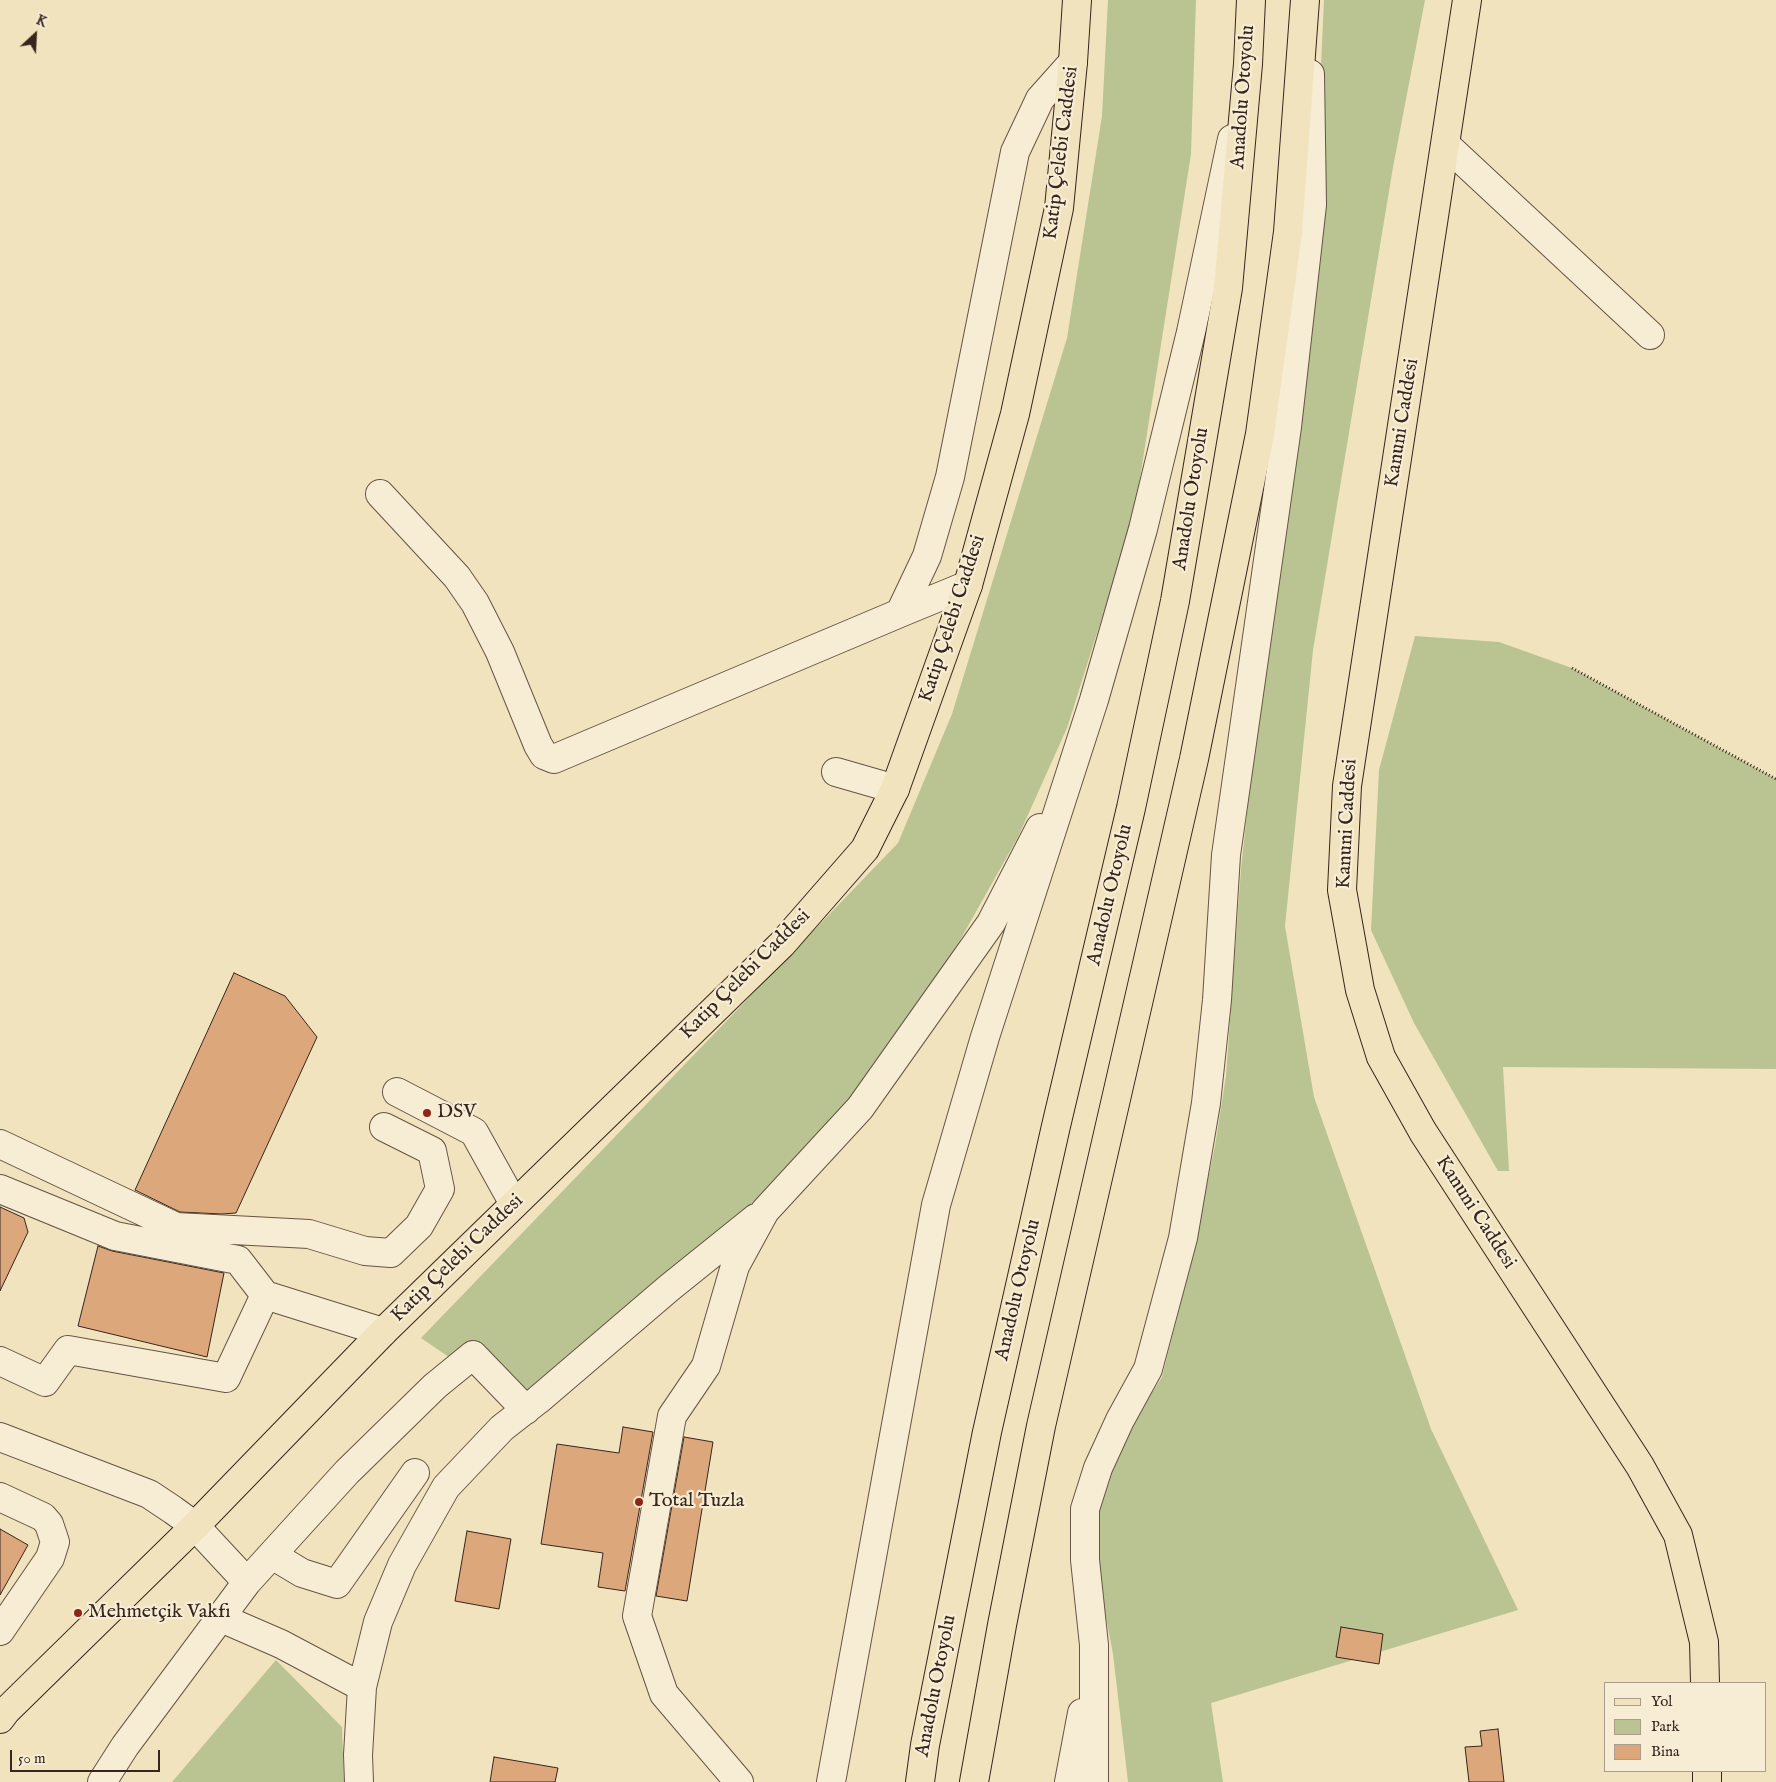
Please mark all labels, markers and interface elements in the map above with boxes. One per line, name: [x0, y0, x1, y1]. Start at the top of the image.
north arrow: [10, 10, 60, 60]
text: K: [33, 11, 50, 32]
street label: Anadolu Otoyolu: [1227, 24, 1261, 170]
street label: Katip Çelebi Caddesi: [1039, 65, 1085, 241]
street label: Kanuni Caddesi: [1381, 357, 1425, 489]
street label: Anadolu Otoyolu: [1169, 426, 1215, 572]
street label: Katip Çelebi Caddesi: [915, 532, 991, 706]
street label: Kanuni Caddesi: [1333, 758, 1363, 890]
street label: Anadolu Otoyolu: [1083, 822, 1139, 968]
street label: Katip Çelebi Caddesi: [676, 905, 816, 1045]
place label: DSV: [437, 1101, 476, 1125]
marker: DSV: [421, 1107, 433, 1119]
street label: Kanuni Caddesi: [1429, 1152, 1521, 1274]
street label: Katip Çelebi Caddesi: [387, 1190, 529, 1328]
street label: Anadolu Otoyolu: [991, 1217, 1047, 1363]
place label: Total Tuzla: [649, 1490, 744, 1514]
marker: Total Tuzla: [633, 1496, 645, 1508]
place label: Mehmetçik Vakfı: [88, 1601, 231, 1625]
marker: Mehmetçik Vakfı: [72, 1607, 84, 1619]
street label: Anadolu Otoyolu: [911, 1613, 963, 1759]
legend: [1604, 1682, 1766, 1772]
text: Yol: [1651, 1692, 1672, 1711]
text: Park: [1651, 1717, 1680, 1736]
scale bar: [12, 1740, 162, 1772]
text: Bina: [1651, 1742, 1679, 1761]
text: 50 m: [18, 1749, 46, 1768]

